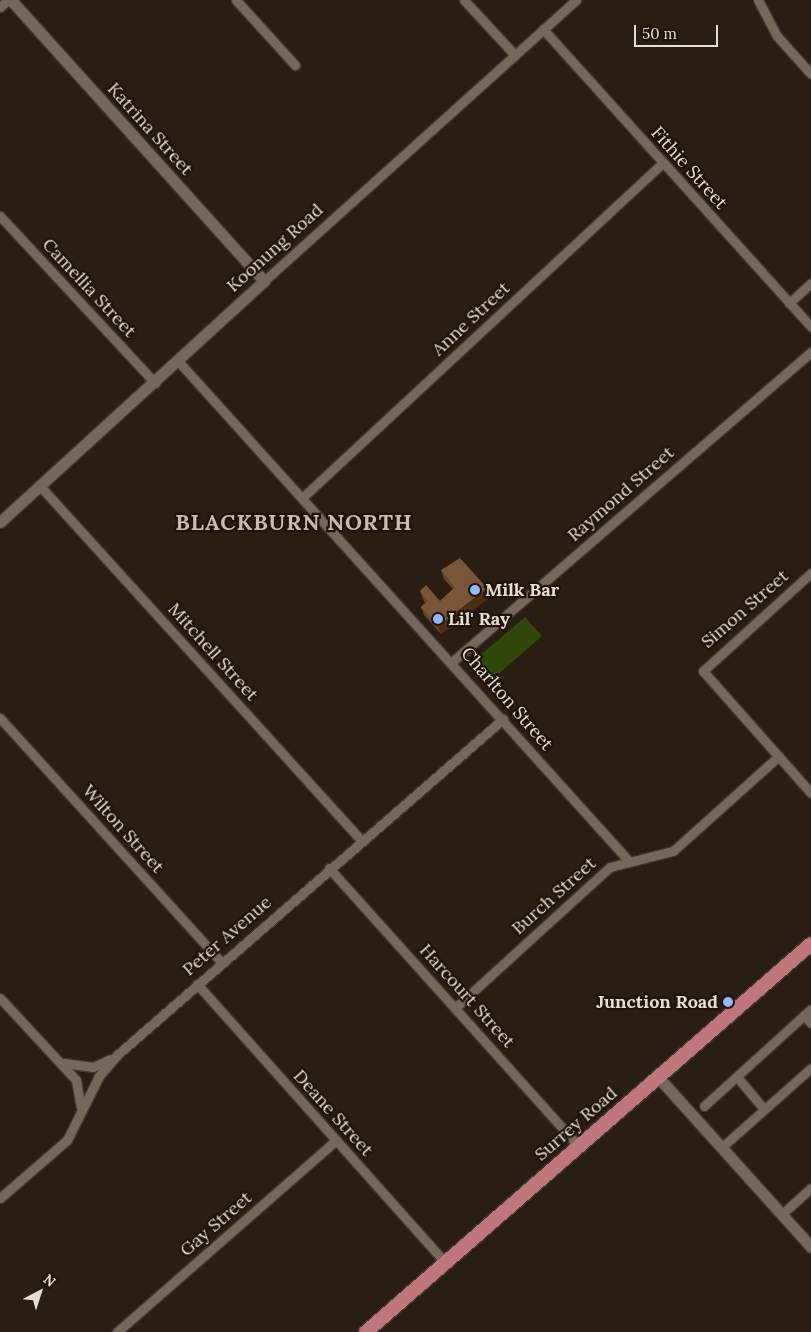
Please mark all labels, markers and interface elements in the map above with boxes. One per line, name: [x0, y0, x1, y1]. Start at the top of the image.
scale bar: [636, 15, 720, 47]
text: 50 m: [642, 24, 677, 43]
street label: Katrina Street: [103, 78, 197, 180]
street label: Fithie Street: [646, 122, 732, 214]
street label: Koonung Road: [222, 199, 328, 297]
street label: Camellia Street: [38, 234, 140, 342]
street label: Anne Street: [428, 277, 514, 361]
street label: Raymond Street: [563, 442, 679, 546]
district label: BLACKBURN NORTH: [173, 510, 415, 536]
street label: Simon Street: [697, 565, 793, 653]
place label: Milk Bar: [485, 579, 559, 601]
marker: Milk Bar: [469, 584, 481, 596]
street label: Mitchell Street: [163, 599, 263, 705]
place label: Lil' Ray: [448, 608, 510, 630]
marker: Lil' Ray: [432, 613, 444, 625]
street label: Charlton Street: [456, 643, 558, 755]
street label: Wilton Street: [78, 780, 168, 878]
street label: Burch Street: [508, 853, 600, 939]
street label: Peter Avenue: [178, 892, 276, 980]
street label: Harcourt Street: [415, 940, 519, 1052]
place label: Junction Road: [596, 991, 718, 1013]
marker: Junction Road: [722, 996, 734, 1008]
street label: Deane Street: [289, 1065, 377, 1161]
street label: Surrey Road: [530, 1082, 622, 1166]
street label: Gay Street: [176, 1187, 256, 1261]
north arrow: [15, 1267, 65, 1317]
text: N: [40, 1270, 60, 1291]

